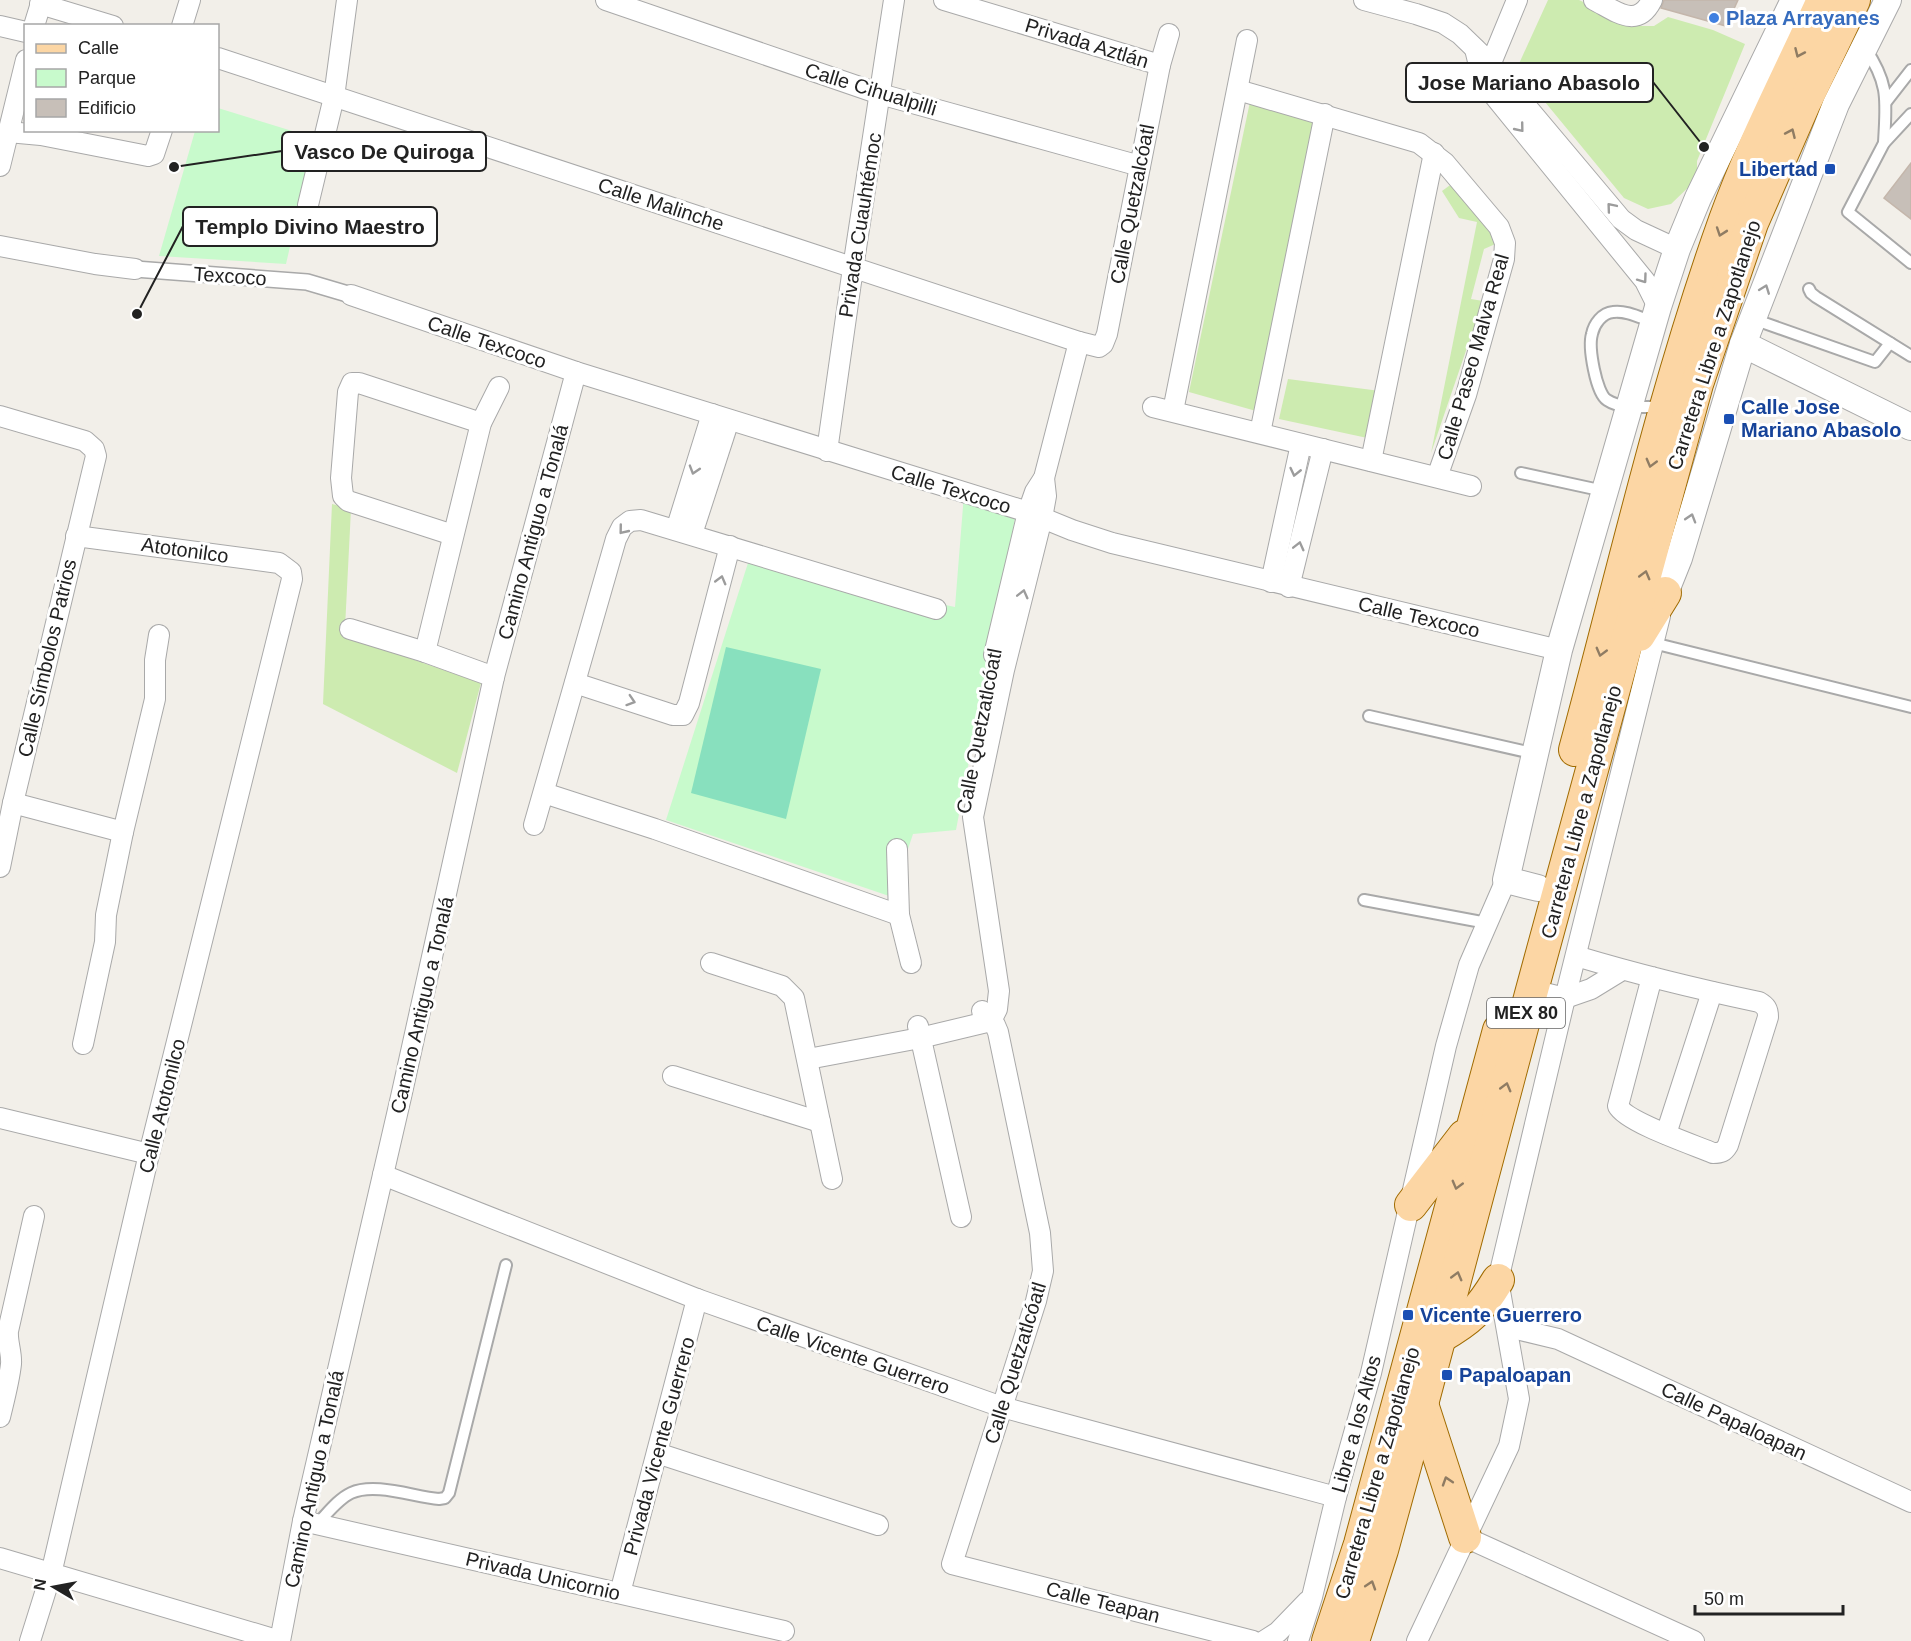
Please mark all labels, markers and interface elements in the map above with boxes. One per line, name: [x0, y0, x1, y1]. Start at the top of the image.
place label: Plaza Arrayanes: [1726, 7, 1880, 29]
marker: Plaza Arrayanes: [1707, 11, 1721, 25]
street label: Privada Aztlán: [1023, 14, 1151, 72]
legend: [24, 24, 219, 132]
text: Calle: [78, 38, 119, 58]
one-way arrow: [1794, 47, 1806, 58]
street label: Calle Cihualpilli: [802, 58, 940, 120]
callout: Jose Mariano Abasolo: [1406, 63, 1653, 102]
text: Parque: [78, 68, 136, 88]
text: Jose Mariano Abasolo: [1418, 71, 1640, 94]
text: Edificio: [78, 98, 136, 118]
one-way arrow: [1513, 121, 1524, 132]
street label: Calle Quetzalcóatl: [1106, 122, 1158, 286]
one-way arrow: [1784, 128, 1796, 139]
street label: Privada Cuauhtémoc: [835, 131, 885, 319]
callout: Vasco De Quiroga: [282, 132, 486, 171]
text: Vasco De Quiroga: [294, 140, 474, 163]
place label: Libertad: [1739, 158, 1818, 180]
marker: Libertad: [1823, 162, 1837, 176]
street label: Calle Malinche: [595, 173, 727, 235]
one-way arrow: [1607, 203, 1618, 214]
callout: Templo Divino Maestro: [183, 207, 437, 246]
text: Templo Divino Maestro: [195, 215, 425, 238]
street label: Carretera Libre a Zapotlanejo: [1663, 217, 1765, 473]
one-way arrow: [1716, 226, 1729, 237]
street label: Calle Paseo Malva Real: [1433, 251, 1513, 463]
street label: Texcoco: [193, 262, 267, 290]
one-way arrow: [1636, 272, 1647, 283]
one-way arrow: [1757, 284, 1770, 295]
street label: Calle Texcoco: [425, 311, 549, 373]
place label: Calle Jose Mariano Abasolo: [1741, 396, 1901, 441]
marker: Calle Jose Mariano Abasolo: [1722, 412, 1736, 426]
street label: Camino Antiguo a Tonalá: [494, 421, 573, 642]
one-way arrow: [1646, 458, 1658, 468]
street label: Calle Texcoco: [888, 460, 1014, 518]
one-way arrow: [689, 464, 701, 475]
one-way arrow: [1289, 467, 1302, 477]
one-way arrow: [1684, 513, 1696, 524]
one-way arrow: [620, 523, 631, 534]
street label: Atotonilco: [140, 533, 230, 567]
one-way arrow: [1292, 541, 1305, 551]
street label: Calle Símbolos Patrios: [14, 557, 80, 759]
one-way arrow: [1638, 570, 1651, 580]
one-way arrow: [714, 575, 727, 585]
one-way arrow: [1015, 589, 1028, 599]
street label: Calle Texcoco: [1356, 592, 1482, 642]
street label: Calle Quetzatlcóatl: [952, 647, 1006, 815]
one-way arrow: [1596, 647, 1609, 657]
street label: Carretera Libre a Zapotlanejo: [1537, 683, 1625, 941]
one-way arrow: [625, 694, 636, 706]
street label: Camino Antiguo a Tonalá: [386, 894, 458, 1116]
road number: MEX 80: [1487, 998, 1565, 1028]
street label: Calle Atotonilco: [135, 1036, 189, 1176]
one-way arrow: [1499, 1083, 1512, 1093]
one-way arrow: [1452, 1179, 1464, 1190]
one-way arrow: [1449, 1271, 1462, 1281]
street label: Calle Quetzatlcóatl: [980, 1280, 1050, 1446]
place label: Vicente Guerrero: [1420, 1304, 1582, 1326]
marker: Vicente Guerrero: [1401, 1308, 1415, 1322]
street label: Calle Vicente Guerrero: [753, 1312, 953, 1398]
street label: Privada Vicente Guerrero: [619, 1334, 699, 1558]
street label: Carretera Libre a Zapotlanejo: [1330, 1344, 1424, 1602]
street label: Libre a los Altos: [1327, 1353, 1385, 1495]
place label: Papaloapan: [1459, 1364, 1571, 1386]
street label: Camino Antiguo a Tonalá: [280, 1367, 348, 1590]
marker: Papaloapan: [1440, 1368, 1454, 1382]
street label: Calle Papaloapan: [1658, 1378, 1810, 1464]
one-way arrow: [1442, 1476, 1454, 1487]
street label: Privada Unicornio: [464, 1548, 622, 1604]
north arrow: [24, 1557, 84, 1617]
text: N: [30, 1577, 49, 1592]
street label: Calle Teapan: [1044, 1577, 1162, 1627]
scale bar: [1695, 1578, 1844, 1616]
one-way arrow: [1364, 1580, 1376, 1591]
text: 50 m: [1704, 1589, 1744, 1609]

